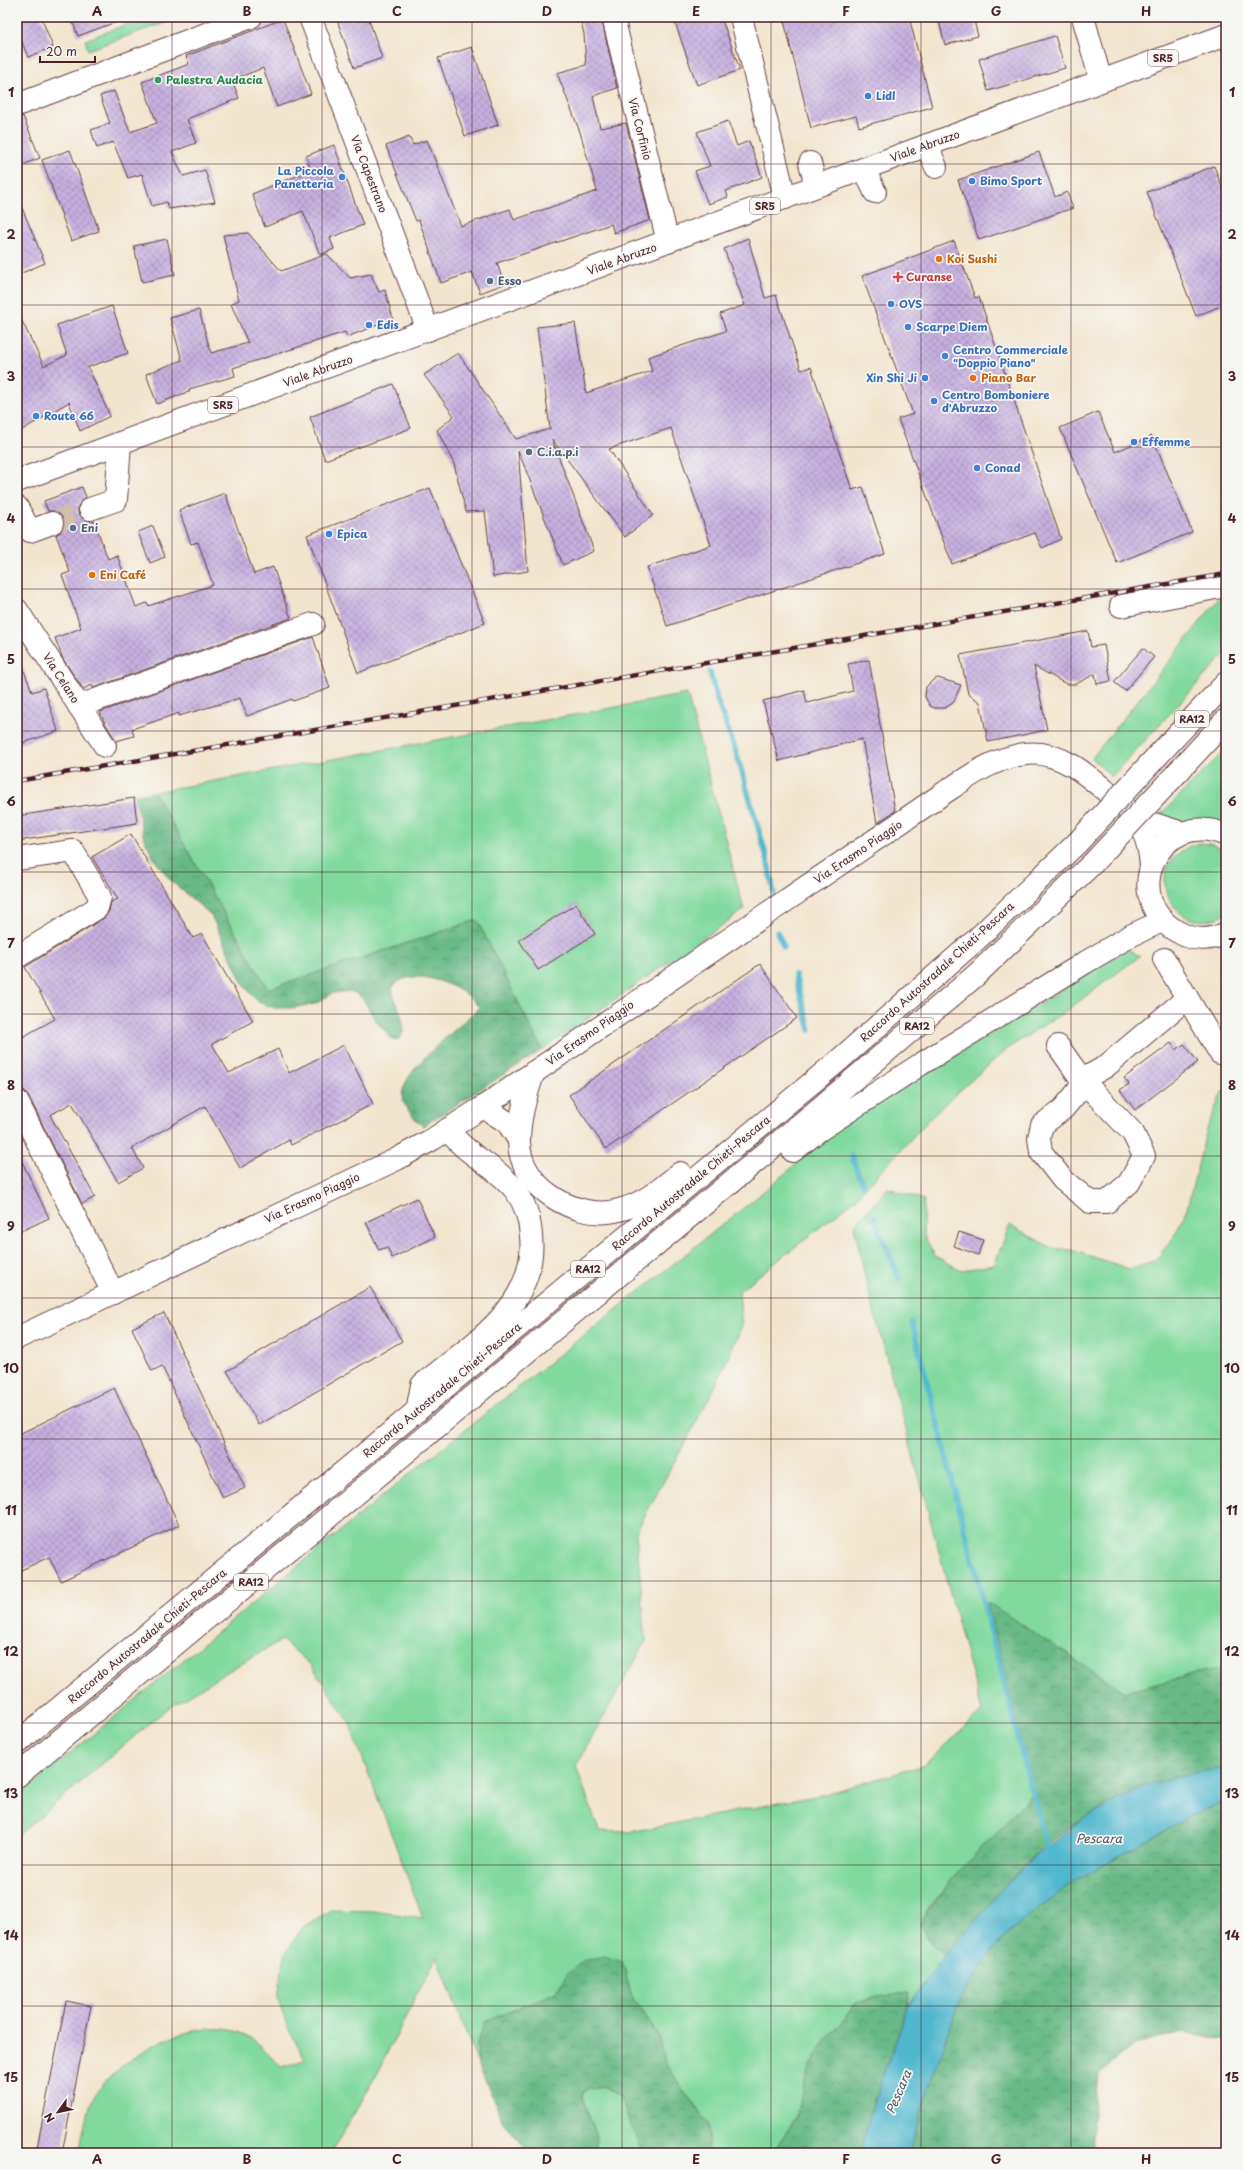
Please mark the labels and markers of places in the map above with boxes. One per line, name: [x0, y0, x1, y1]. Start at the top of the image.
place label: Palestra Audacia: [166, 71, 264, 88]
marker: Palestra Audacia: [153, 75, 163, 85]
place label: Lidl: [876, 87, 895, 104]
marker: Lidl: [863, 91, 873, 101]
place label: La Piccola Panetteria: [274, 162, 335, 192]
marker: La Piccola Panetteria: [337, 172, 347, 182]
place label: Bimo Sport: [980, 172, 1042, 189]
marker: Bimo Sport: [967, 176, 977, 186]
place label: Koi Sushi: [947, 250, 998, 267]
marker: Koi Sushi: [934, 254, 944, 264]
place label: Curanse: [906, 268, 952, 285]
place label: Esso: [498, 272, 522, 289]
marker: Curanse: [893, 272, 903, 282]
marker: Esso: [485, 276, 495, 286]
place label: OVS: [899, 295, 922, 312]
marker: OVS: [886, 299, 896, 309]
place label: Edis: [377, 316, 399, 333]
place label: Scarpe Diem: [916, 318, 987, 335]
marker: Edis: [364, 320, 374, 330]
marker: Scarpe Diem: [903, 322, 913, 332]
place label: Centro Commerciale "Doppio Piano": [953, 341, 1069, 371]
marker: Centro Commerciale "Doppio Piano": [940, 351, 950, 361]
place label: Xin Shi Ji: [866, 369, 917, 386]
place label: Piano Bar: [981, 369, 1037, 386]
marker: Xin Shi Ji: [920, 373, 930, 383]
marker: Piano Bar: [968, 373, 978, 383]
place label: Centro Bomboniere d'Abruzzo: [942, 386, 1050, 416]
marker: Centro Bomboniere d'Abruzzo: [929, 396, 939, 406]
place label: Route 66: [44, 407, 94, 424]
marker: Route 66: [31, 411, 41, 421]
place label: Effemme: [1142, 433, 1190, 450]
marker: Effemme: [1129, 437, 1139, 447]
place label: C.i.a.p.i: [537, 443, 578, 460]
marker: C.i.a.p.i: [524, 447, 534, 457]
place label: Conad: [985, 459, 1021, 476]
marker: Conad: [972, 463, 982, 473]
place label: Eni: [81, 519, 99, 536]
marker: Eni: [68, 523, 78, 533]
place label: Epica: [337, 525, 368, 542]
marker: Epica: [324, 529, 334, 539]
place label: Eni Café: [100, 566, 146, 583]
marker: Eni Café: [87, 570, 97, 580]

